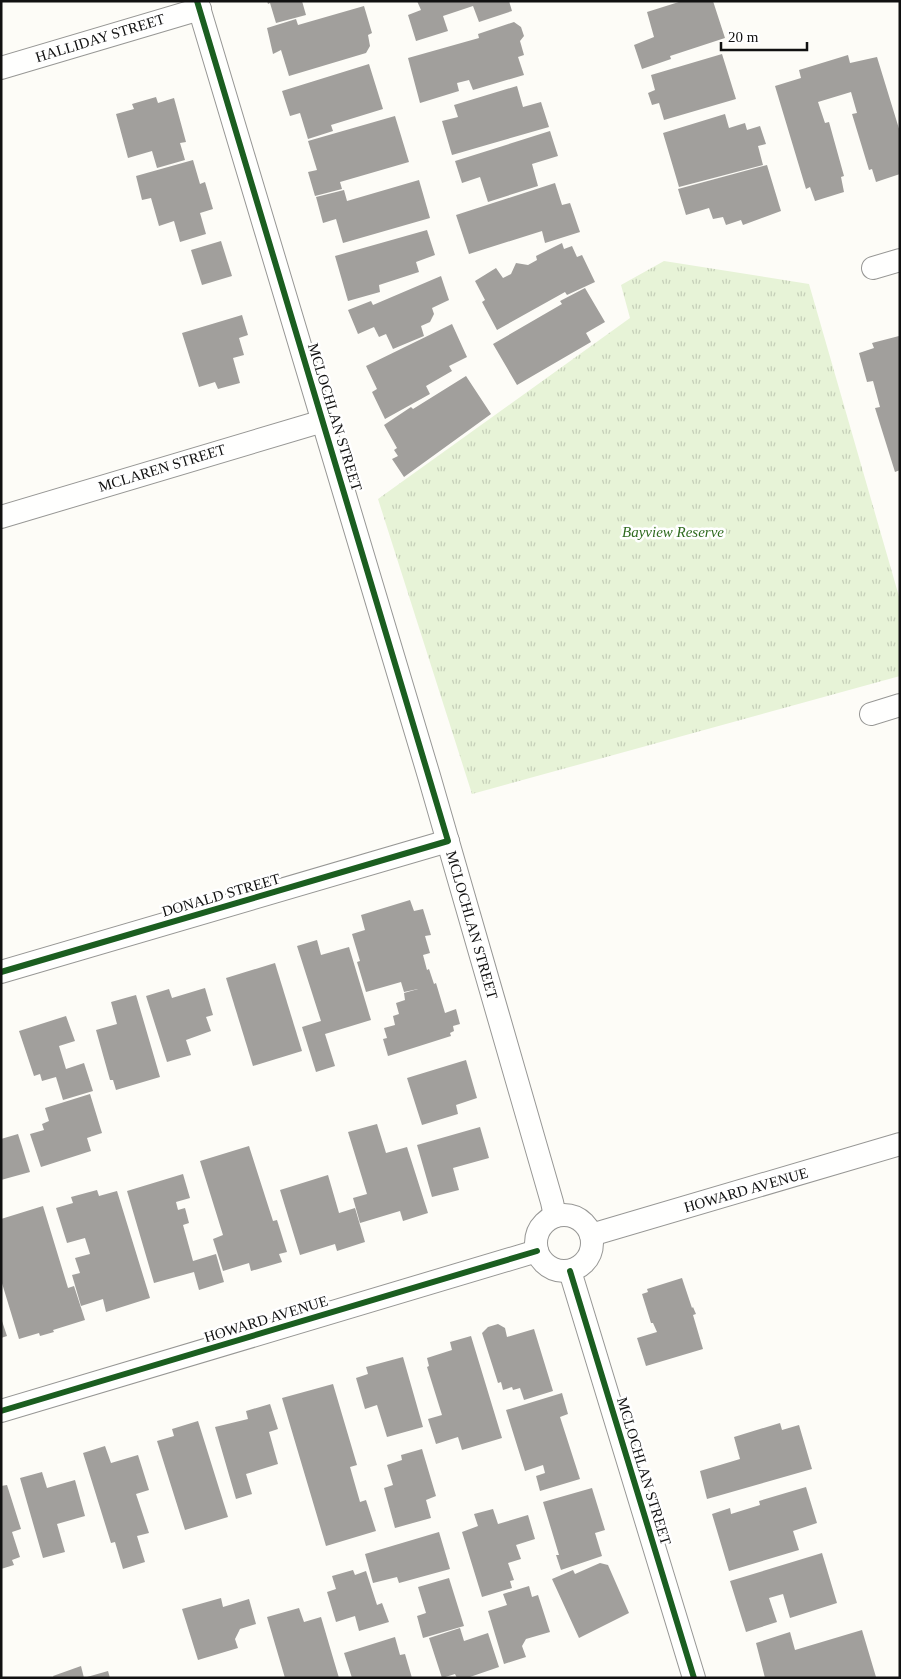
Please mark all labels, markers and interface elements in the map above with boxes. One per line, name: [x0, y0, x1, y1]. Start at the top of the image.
street label: HALLIDAY STREET: [33, 11, 167, 65]
scale bar: [721, 20, 807, 52]
text: 20 m: [728, 29, 759, 45]
street label: MCLOCHLAN STREET: [305, 341, 365, 493]
street label: MCLAREN STREET: [97, 441, 227, 495]
park label: Bayview Reserve: [622, 524, 724, 540]
street label: MCLOCHLAN STREET: [443, 849, 501, 1001]
street label: DONALD STREET: [160, 870, 282, 920]
street label: HOWARD AVENUE: [682, 1165, 810, 1215]
street label: HOWARD AVENUE: [202, 1293, 330, 1345]
street label: MCLOCHLAN STREET: [614, 1395, 674, 1547]

